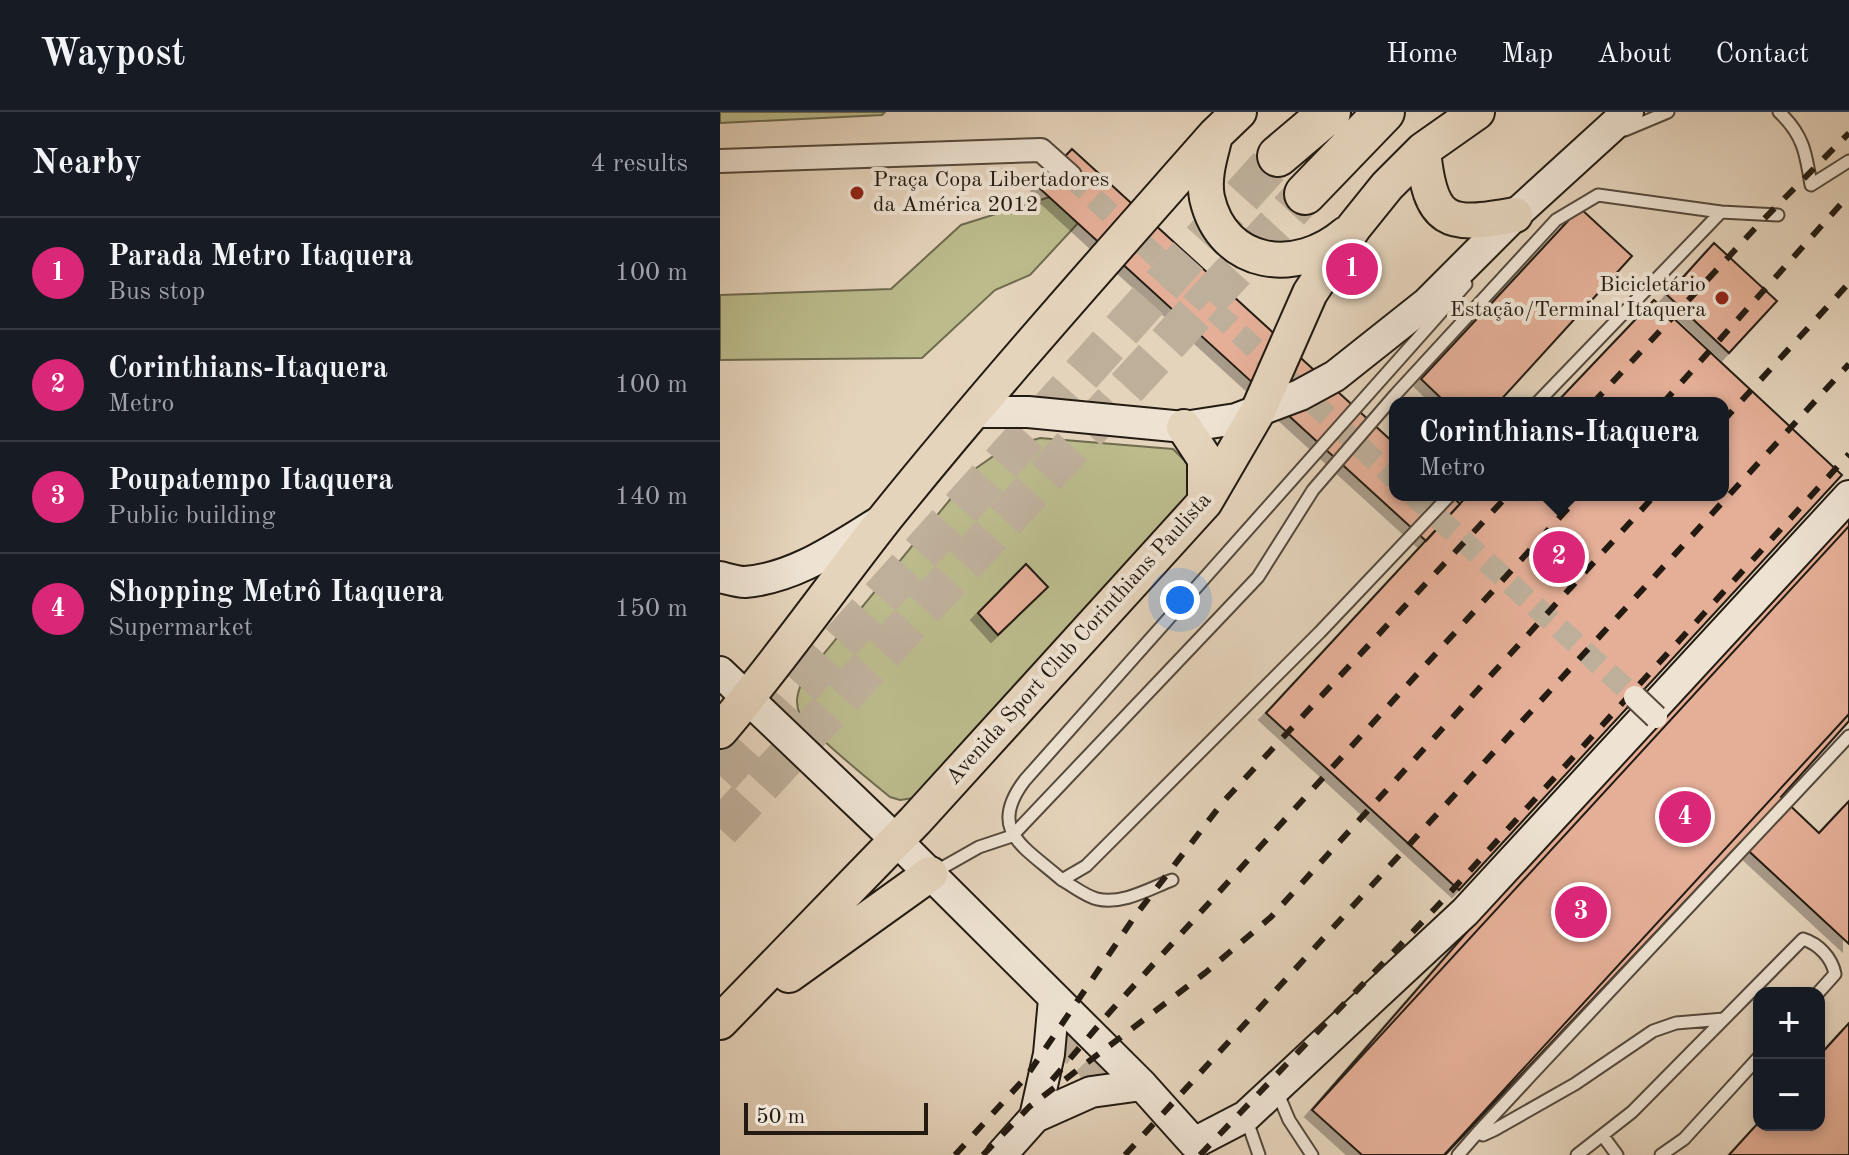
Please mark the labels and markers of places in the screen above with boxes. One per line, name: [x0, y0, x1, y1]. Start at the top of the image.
place label: Praça Copa Libertadores da América 2012: [873, 169, 1109, 216]
marker: Praça Copa Libertadores da América 2012: [848, 184, 866, 202]
pin: 1: [1326, 239, 1378, 299]
place label: Bicicletário Estação/Terminal Itaquera: [1450, 274, 1706, 321]
marker: Bicicletário Estação/Terminal Itaquera: [1713, 289, 1731, 307]
pin: 2: [1533, 527, 1585, 587]
pin: 4: [1659, 787, 1711, 847]
pin: 3: [1555, 882, 1607, 942]

